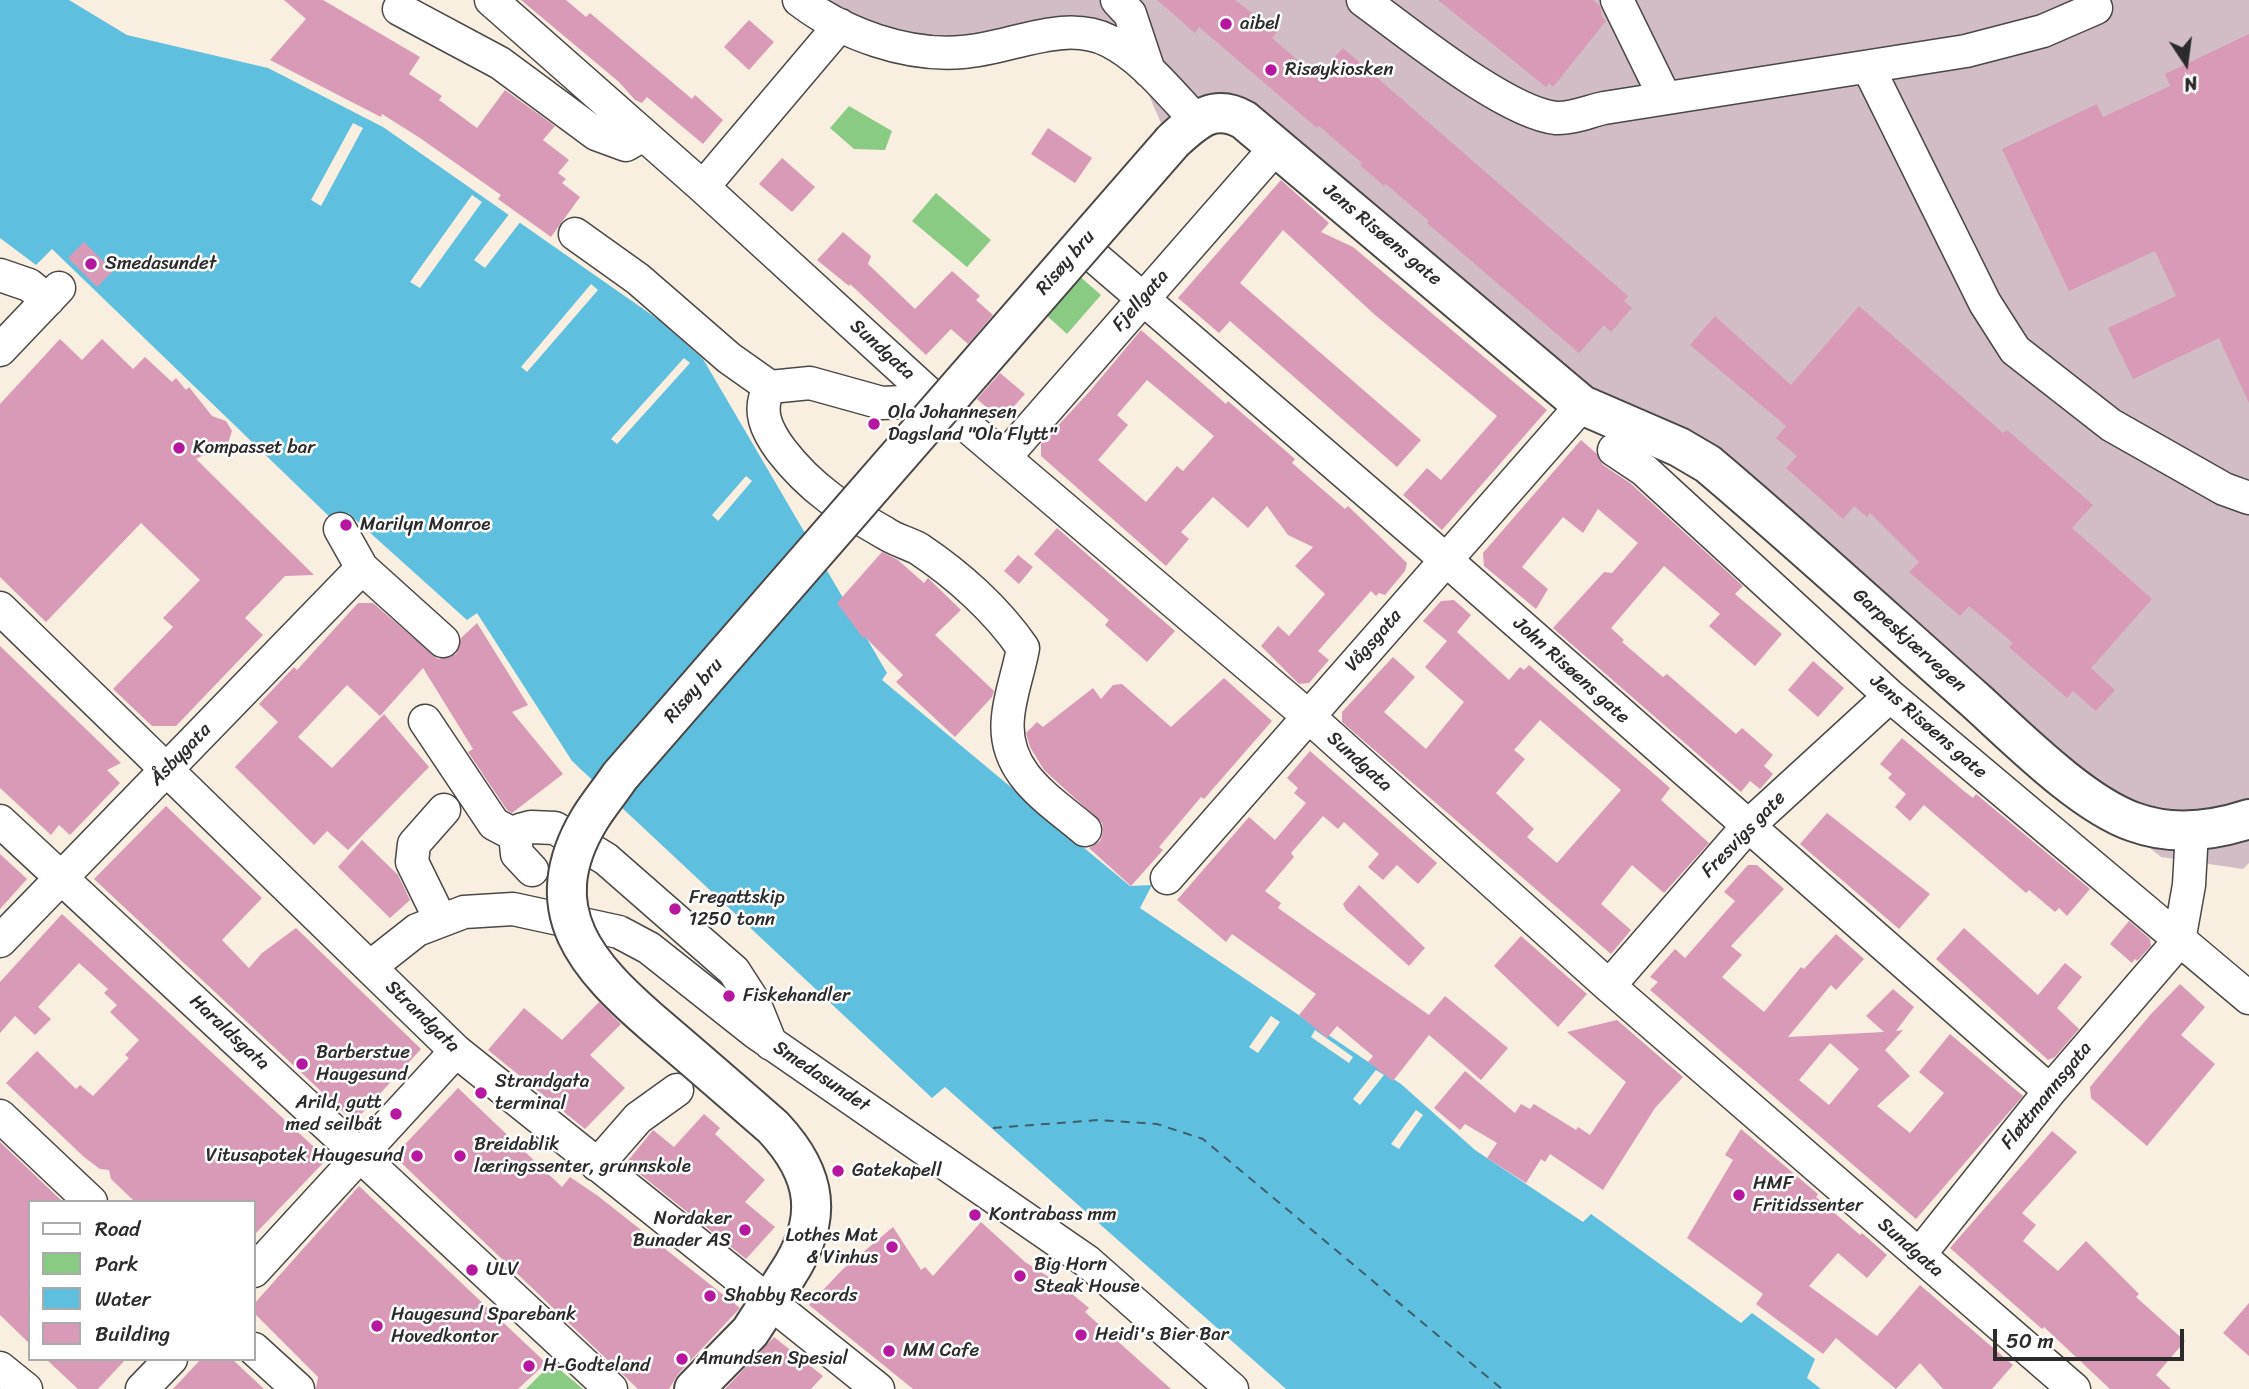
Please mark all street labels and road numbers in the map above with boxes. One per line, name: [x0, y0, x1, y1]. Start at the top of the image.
street label: Jens Risøens gate: [1318, 179, 1446, 291]
street label: Risøy bru: [1032, 226, 1100, 300]
street label: Fjellgata: [1108, 266, 1174, 336]
street label: Sundgata: [845, 315, 919, 385]
street label: Garpeskjærvegen: [1848, 584, 1970, 698]
street label: Vågsgata: [1341, 605, 1407, 677]
street label: John Risøens gate: [1508, 613, 1634, 729]
street label: Risøy bru: [660, 654, 728, 728]
street label: Jens Risøens gate: [1865, 670, 1991, 784]
street label: Åsbygata: [146, 719, 216, 791]
street label: Sundgata: [1322, 727, 1396, 797]
street label: Fresvigs gate: [1697, 787, 1791, 883]
street label: Strandgata: [380, 976, 464, 1058]
street label: Haraldsgata: [184, 990, 274, 1076]
street label: Smedasundet: [768, 1036, 874, 1118]
street label: Fløttmannsgata: [1997, 1038, 2097, 1154]
street label: Sundgata: [1873, 1213, 1947, 1283]

